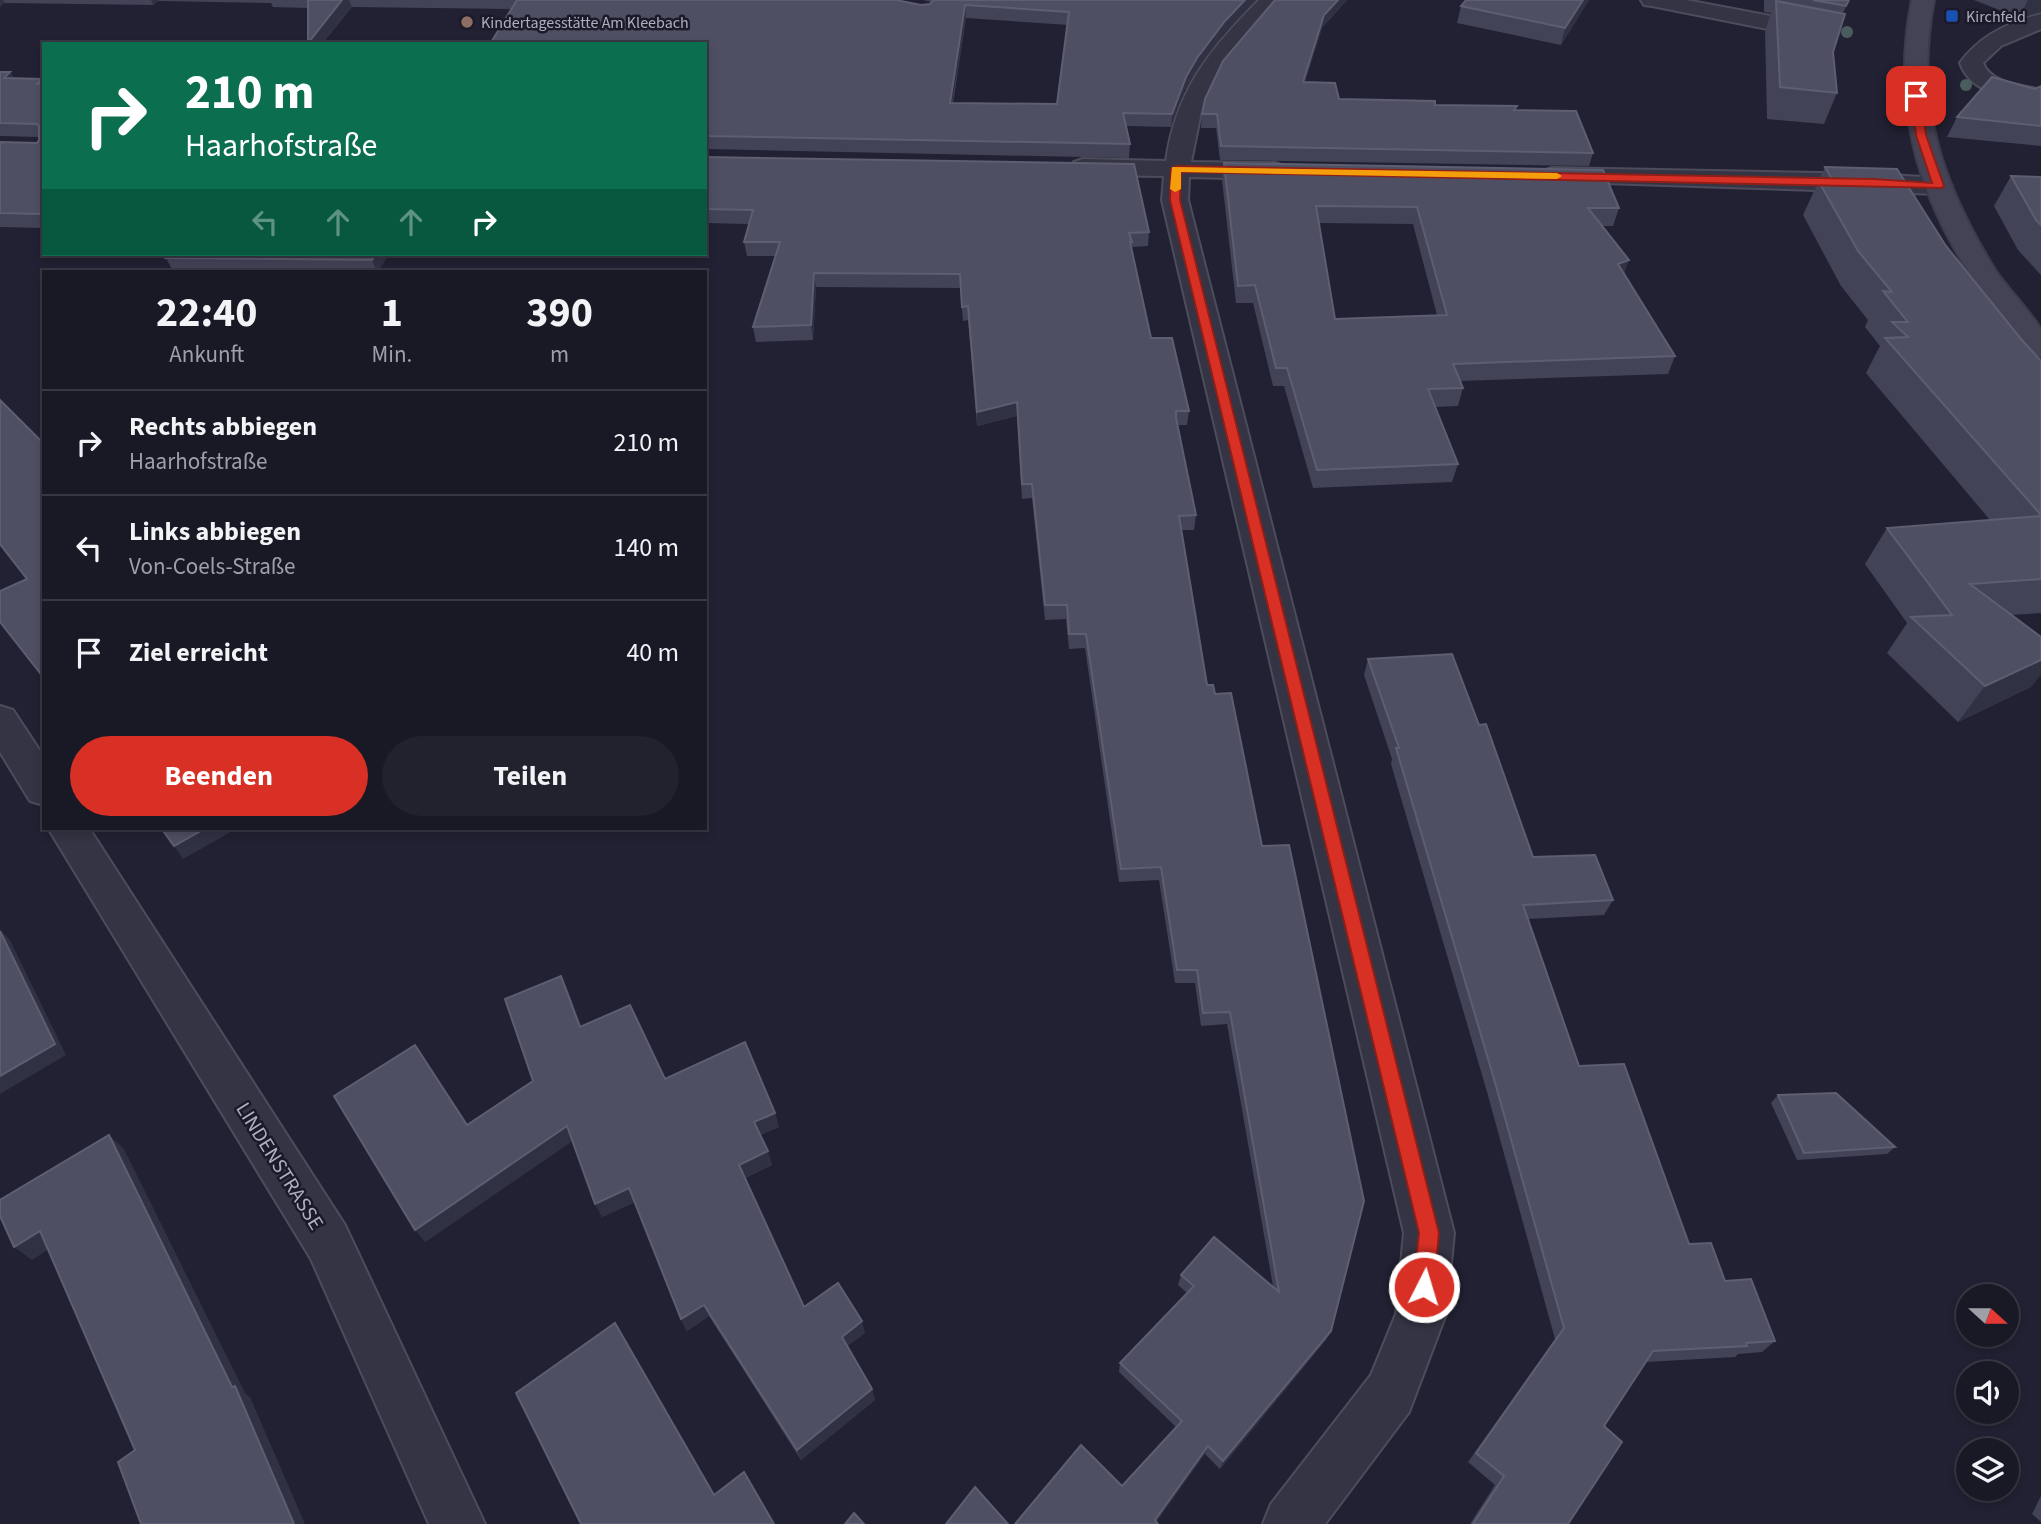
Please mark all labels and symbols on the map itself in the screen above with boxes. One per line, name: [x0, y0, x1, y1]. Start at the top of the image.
place label: Kirchfeld: [1966, 6, 2026, 28]
marker: Kirchfeld: [1944, 8, 1960, 24]
place label: Kindertagesstätte Am Kleebach: [481, 12, 689, 34]
marker: Kindertagesstätte Am Kleebach: [459, 14, 475, 30]
pin: [1886, 66, 1946, 126]
street label: LINDENSTRASSE: [229, 1096, 331, 1236]
position arrow: [1387, 1250, 1461, 1324]
north arrow: [1956, 1284, 2020, 1348]

